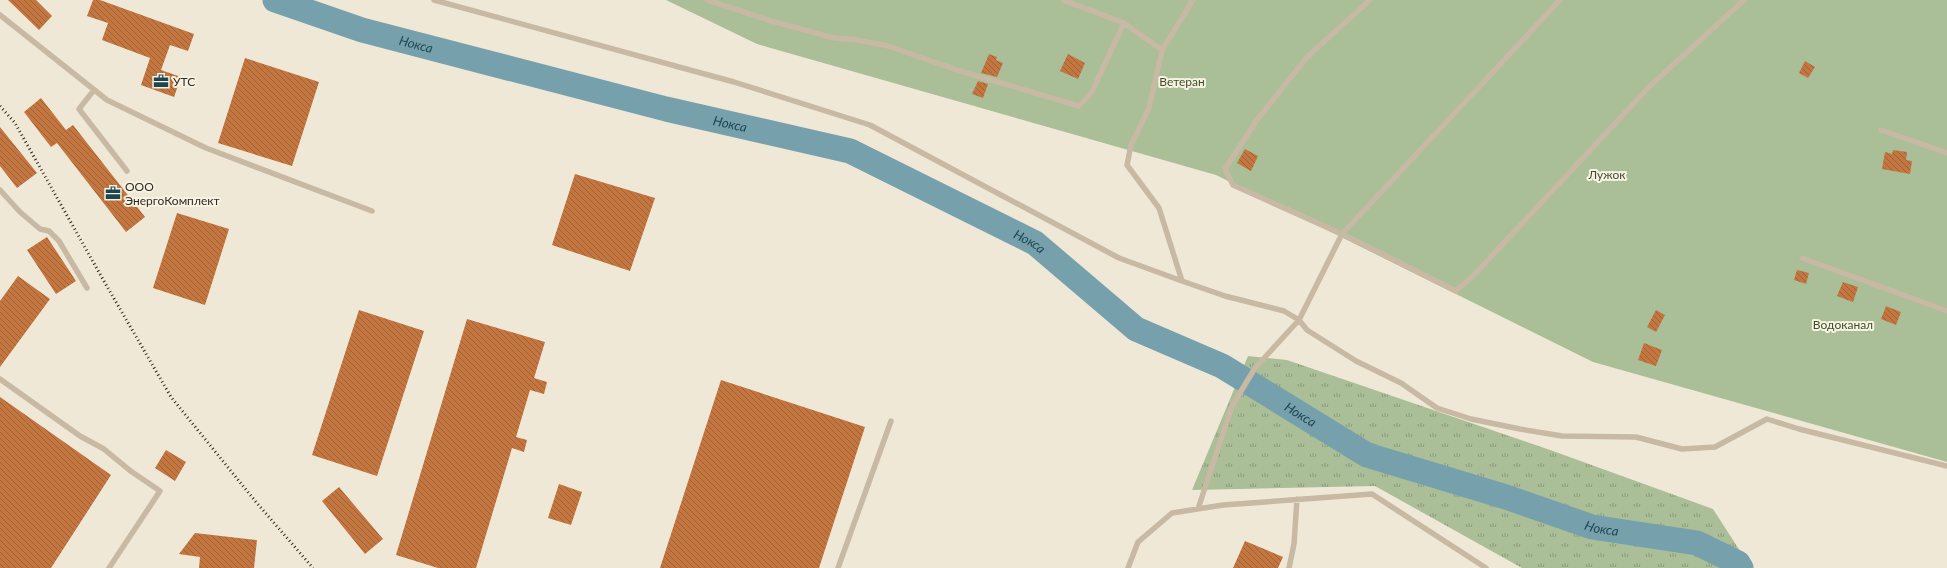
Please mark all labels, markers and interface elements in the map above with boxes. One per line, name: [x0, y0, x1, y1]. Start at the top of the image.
water label: Нокса: [398, 32, 435, 56]
office icon: УТС: [152, 72, 170, 90]
place label: УТС: [173, 74, 195, 89]
park label: Ветеран: [1159, 74, 1205, 89]
water label: Нокса: [712, 112, 749, 135]
park label: Лужок: [1588, 167, 1626, 182]
place label: ООО ЭнергоКомплект: [125, 179, 220, 208]
office icon: ООО ЭнергоКомплект: [104, 184, 122, 202]
water label: Нокса: [1011, 226, 1049, 257]
park label: Водоканал: [1813, 317, 1873, 332]
water label: Нокса: [1282, 398, 1320, 430]
water label: Нокса: [1582, 517, 1620, 539]

